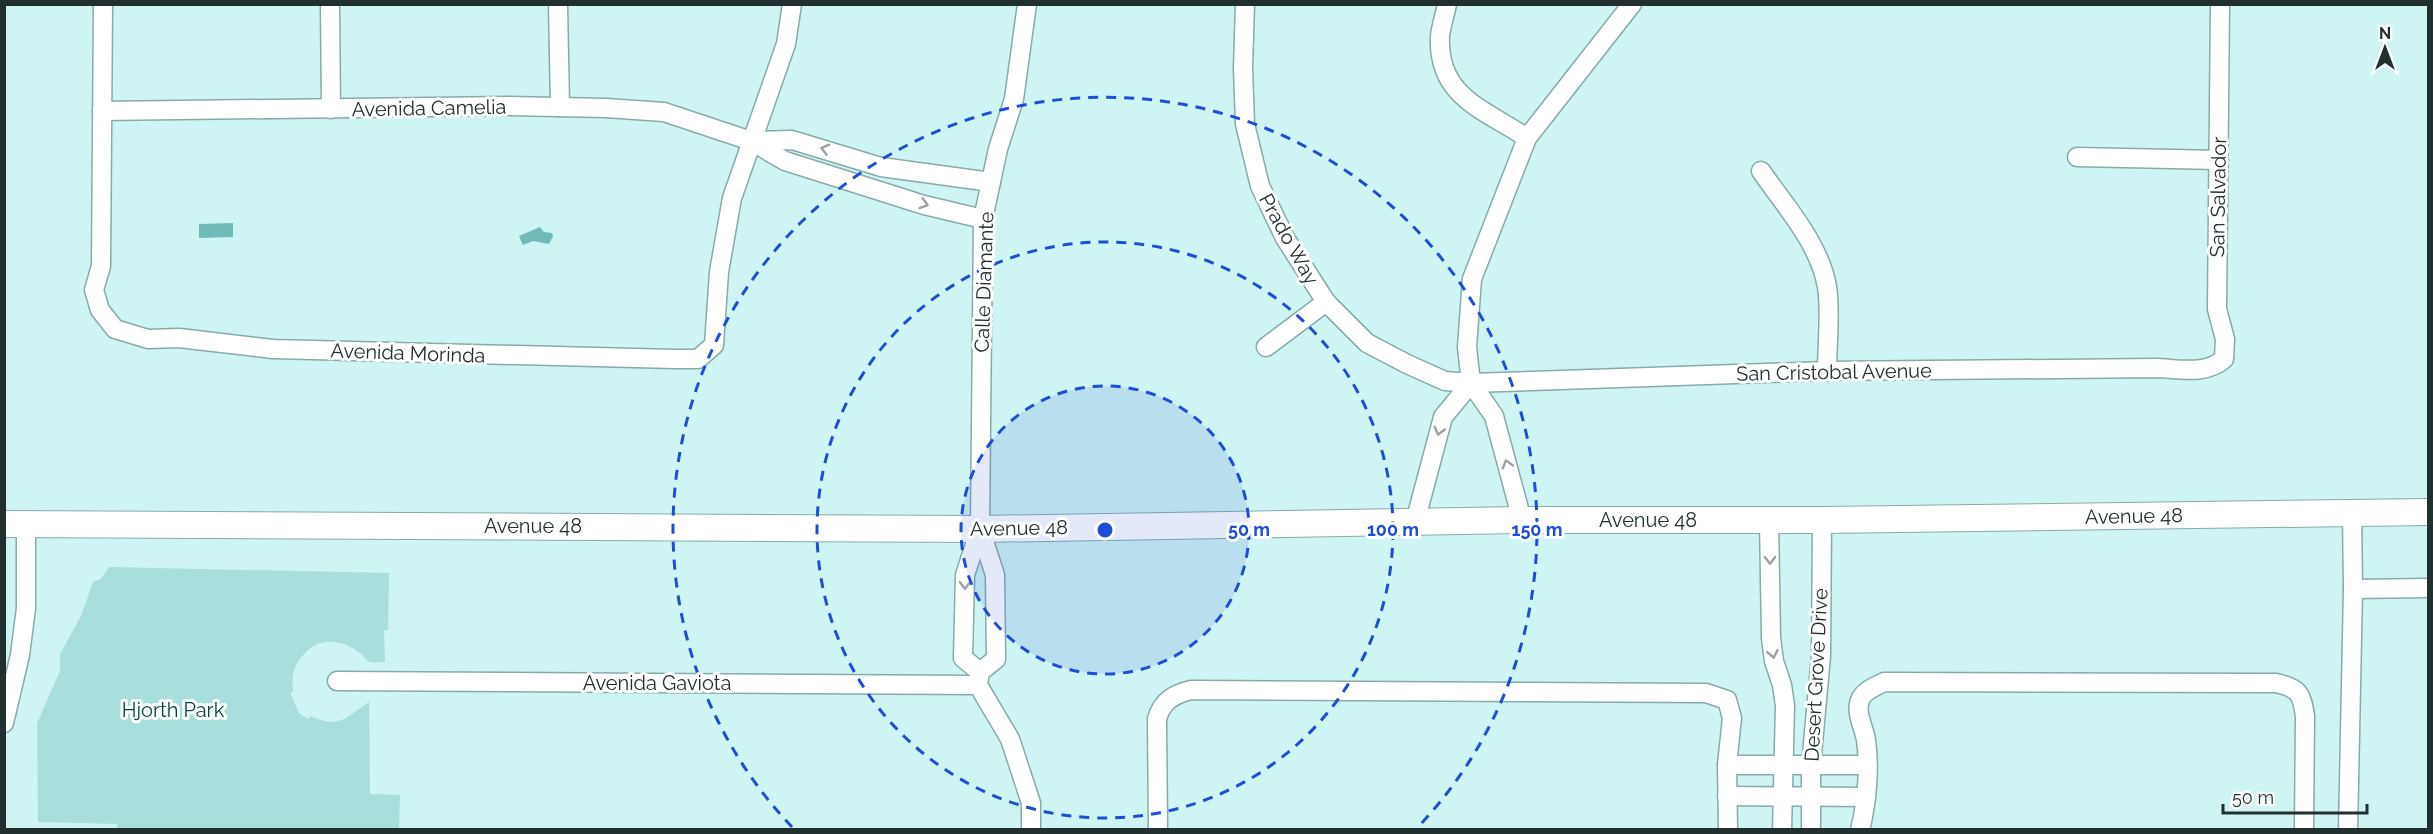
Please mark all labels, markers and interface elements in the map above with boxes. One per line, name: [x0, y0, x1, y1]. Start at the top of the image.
north arrow: [2355, 18, 2415, 78]
text: N: [2379, 24, 2391, 43]
street label: Avenida Camelia: [351, 95, 507, 121]
street label: San Salvador: [2205, 137, 2231, 257]
one-way arrow: [820, 144, 830, 157]
street label: Prado Way: [1254, 189, 1324, 289]
one-way arrow: [918, 197, 929, 209]
street label: Calle Diamante: [970, 211, 998, 353]
street label: Avenida Morinda: [330, 338, 486, 368]
street label: San Cristobal Avenue: [1736, 358, 1932, 386]
one-way arrow: [1434, 426, 1447, 436]
one-way arrow: [1502, 459, 1514, 470]
street label: Avenue 48: [2085, 503, 2183, 529]
street label: Avenue 48: [1599, 508, 1697, 532]
street label: Avenue 48: [484, 514, 582, 538]
street label: Avenue 48: [970, 515, 1068, 541]
text: 50 m: [1228, 519, 1270, 540]
text: 100 m: [1367, 519, 1419, 540]
text: 150 m: [1512, 519, 1563, 540]
centre of rings: [1095, 520, 1115, 540]
one-way arrow: [1764, 556, 1776, 565]
one-way arrow: [959, 581, 971, 590]
street label: Desert Grove Drive: [1799, 587, 1833, 762]
one-way arrow: [1767, 649, 1779, 659]
street label: Avenida Gaviota: [583, 671, 731, 695]
park label: Hjorth Park: [122, 698, 225, 722]
scale bar: [2223, 777, 2367, 815]
text: 50 m: [2232, 787, 2274, 808]

